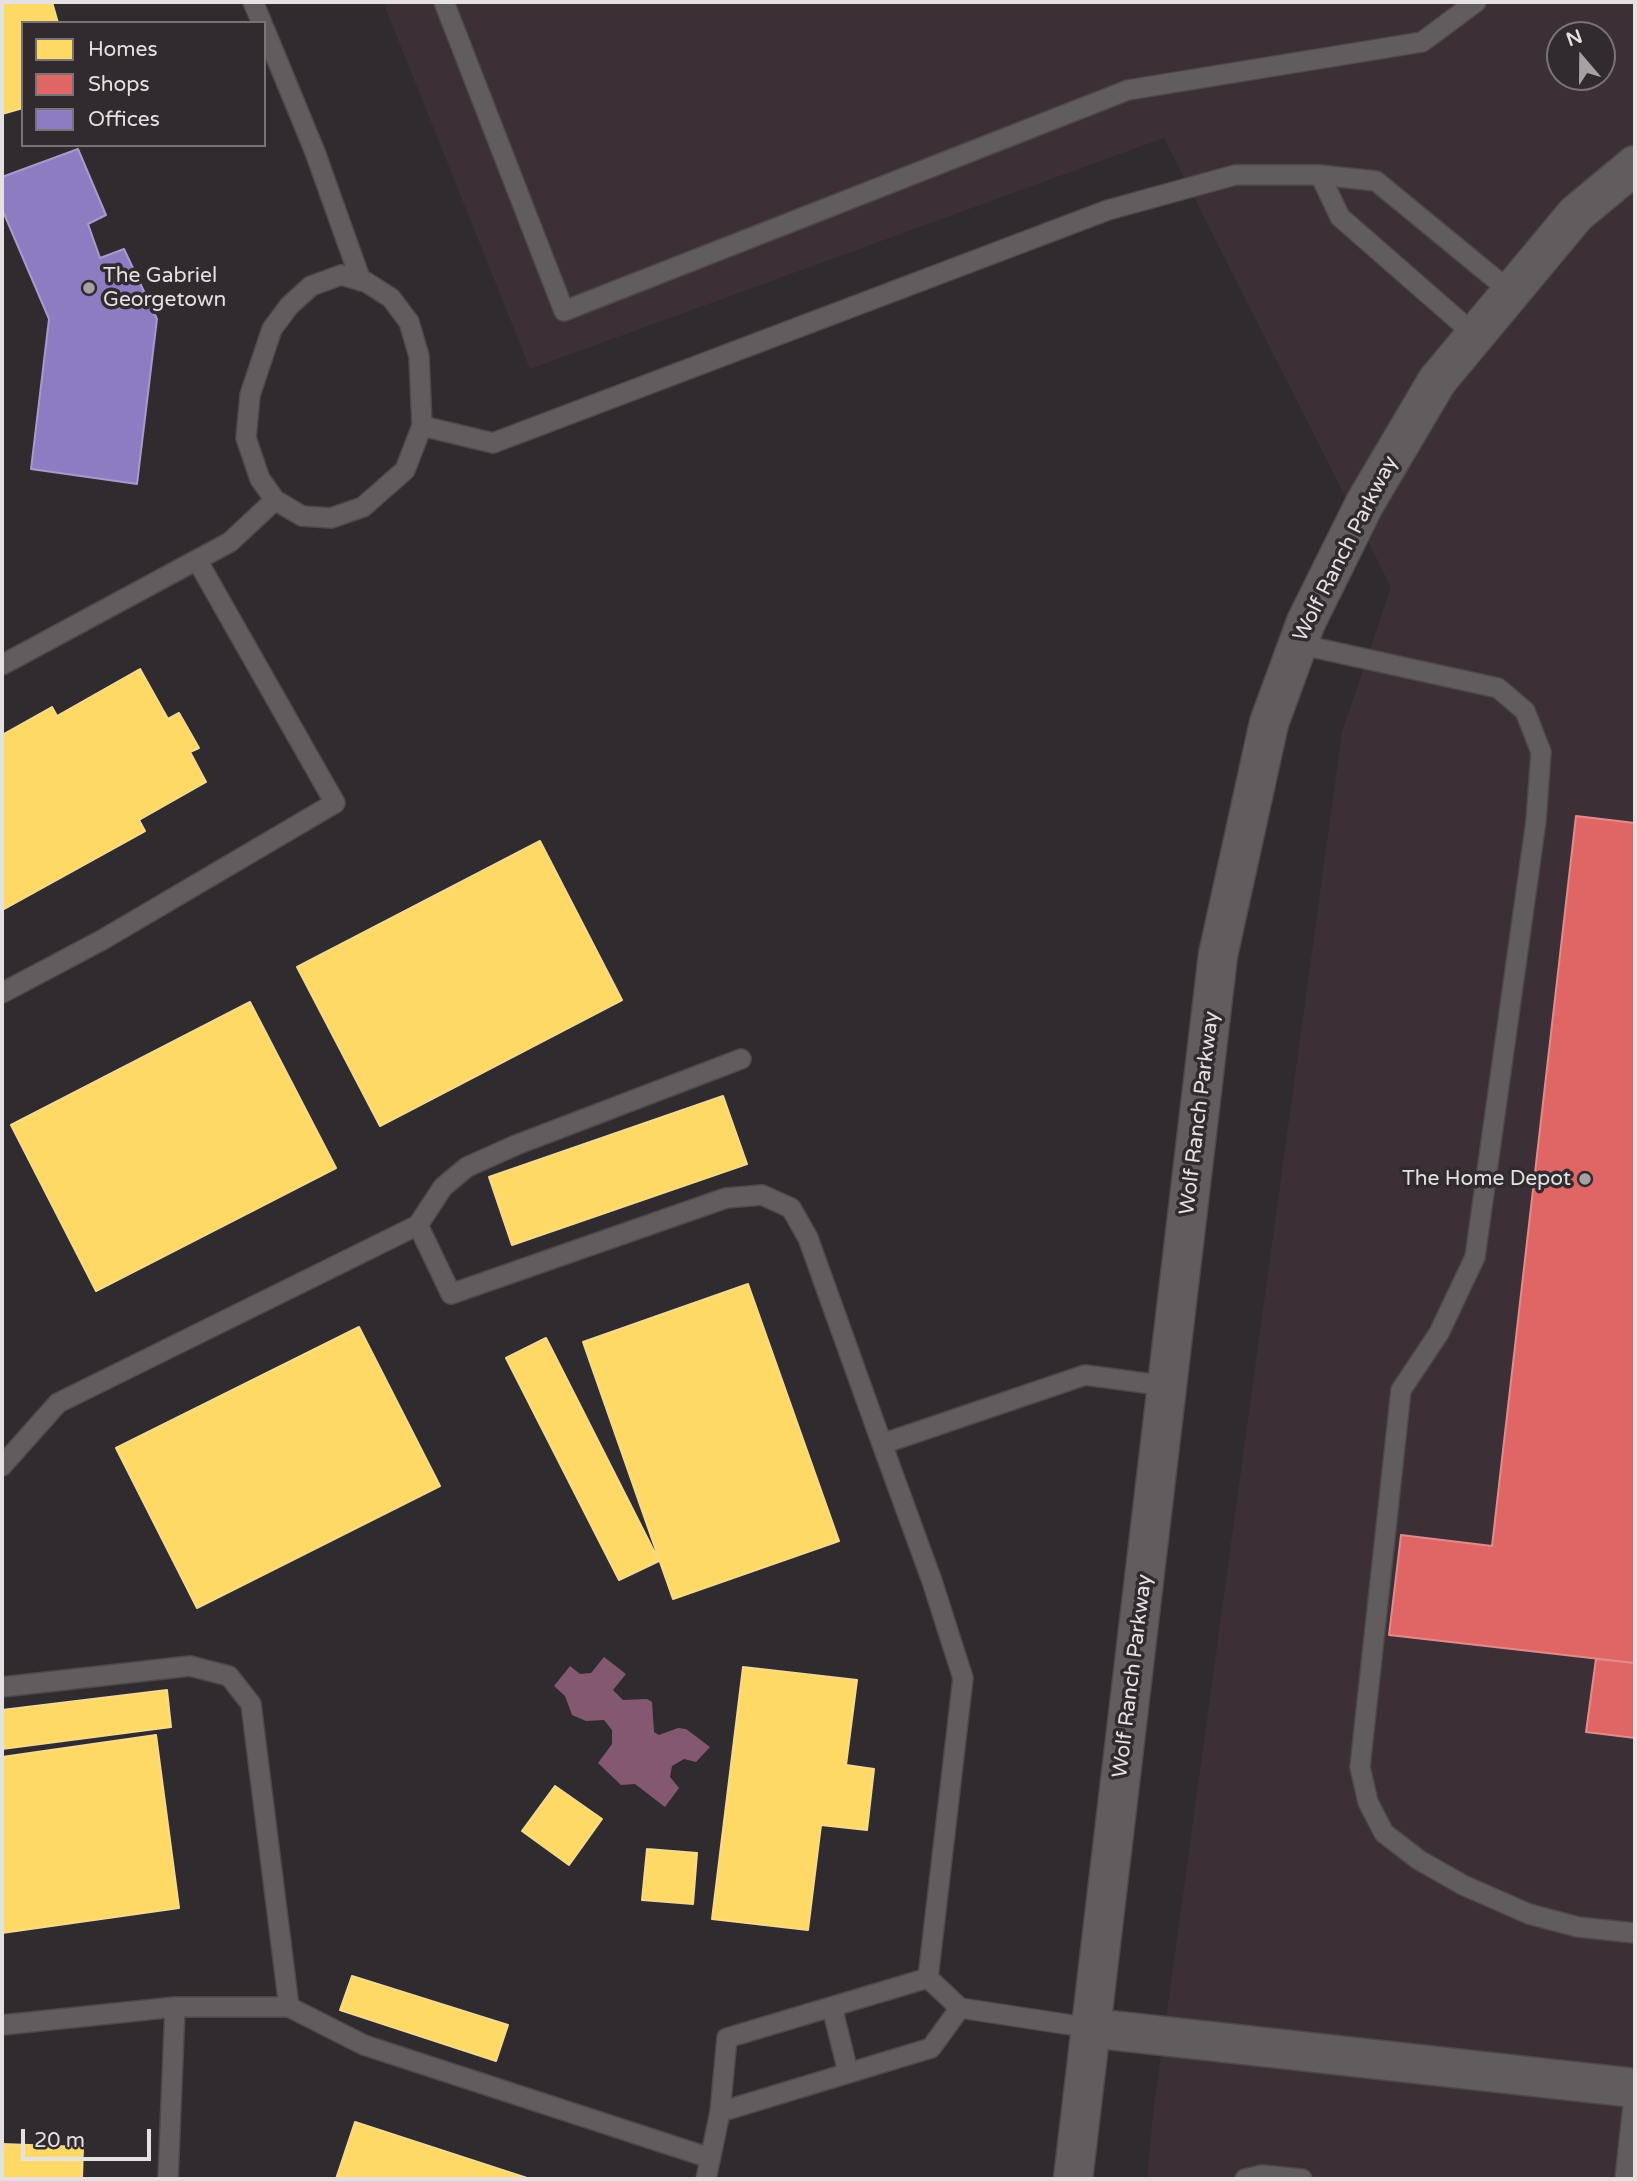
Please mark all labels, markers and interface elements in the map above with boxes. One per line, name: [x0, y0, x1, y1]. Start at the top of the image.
legend: [21, 21, 266, 147]
north arrow: [1546, 21, 1616, 91]
text: N: [1564, 25, 1585, 51]
text: Homes: [88, 37, 158, 62]
text: Shops: [88, 72, 150, 97]
text: Offices: [88, 107, 160, 132]
place label: The Gabriel Georgetown: [103, 263, 226, 313]
marker: The Gabriel Georgetown: [81, 280, 97, 296]
street label: Wolf Ranch Parkway: [1288, 452, 1404, 646]
street label: Wolf Ranch Parkway: [1175, 1010, 1225, 1216]
place label: The Home Depot: [1402, 1166, 1571, 1192]
marker: The Home Depot: [1577, 1171, 1593, 1187]
street label: Wolf Ranch Parkway: [1108, 1573, 1158, 1779]
scale bar: [24, 2114, 154, 2158]
text: 20 m: [34, 2128, 85, 2153]

